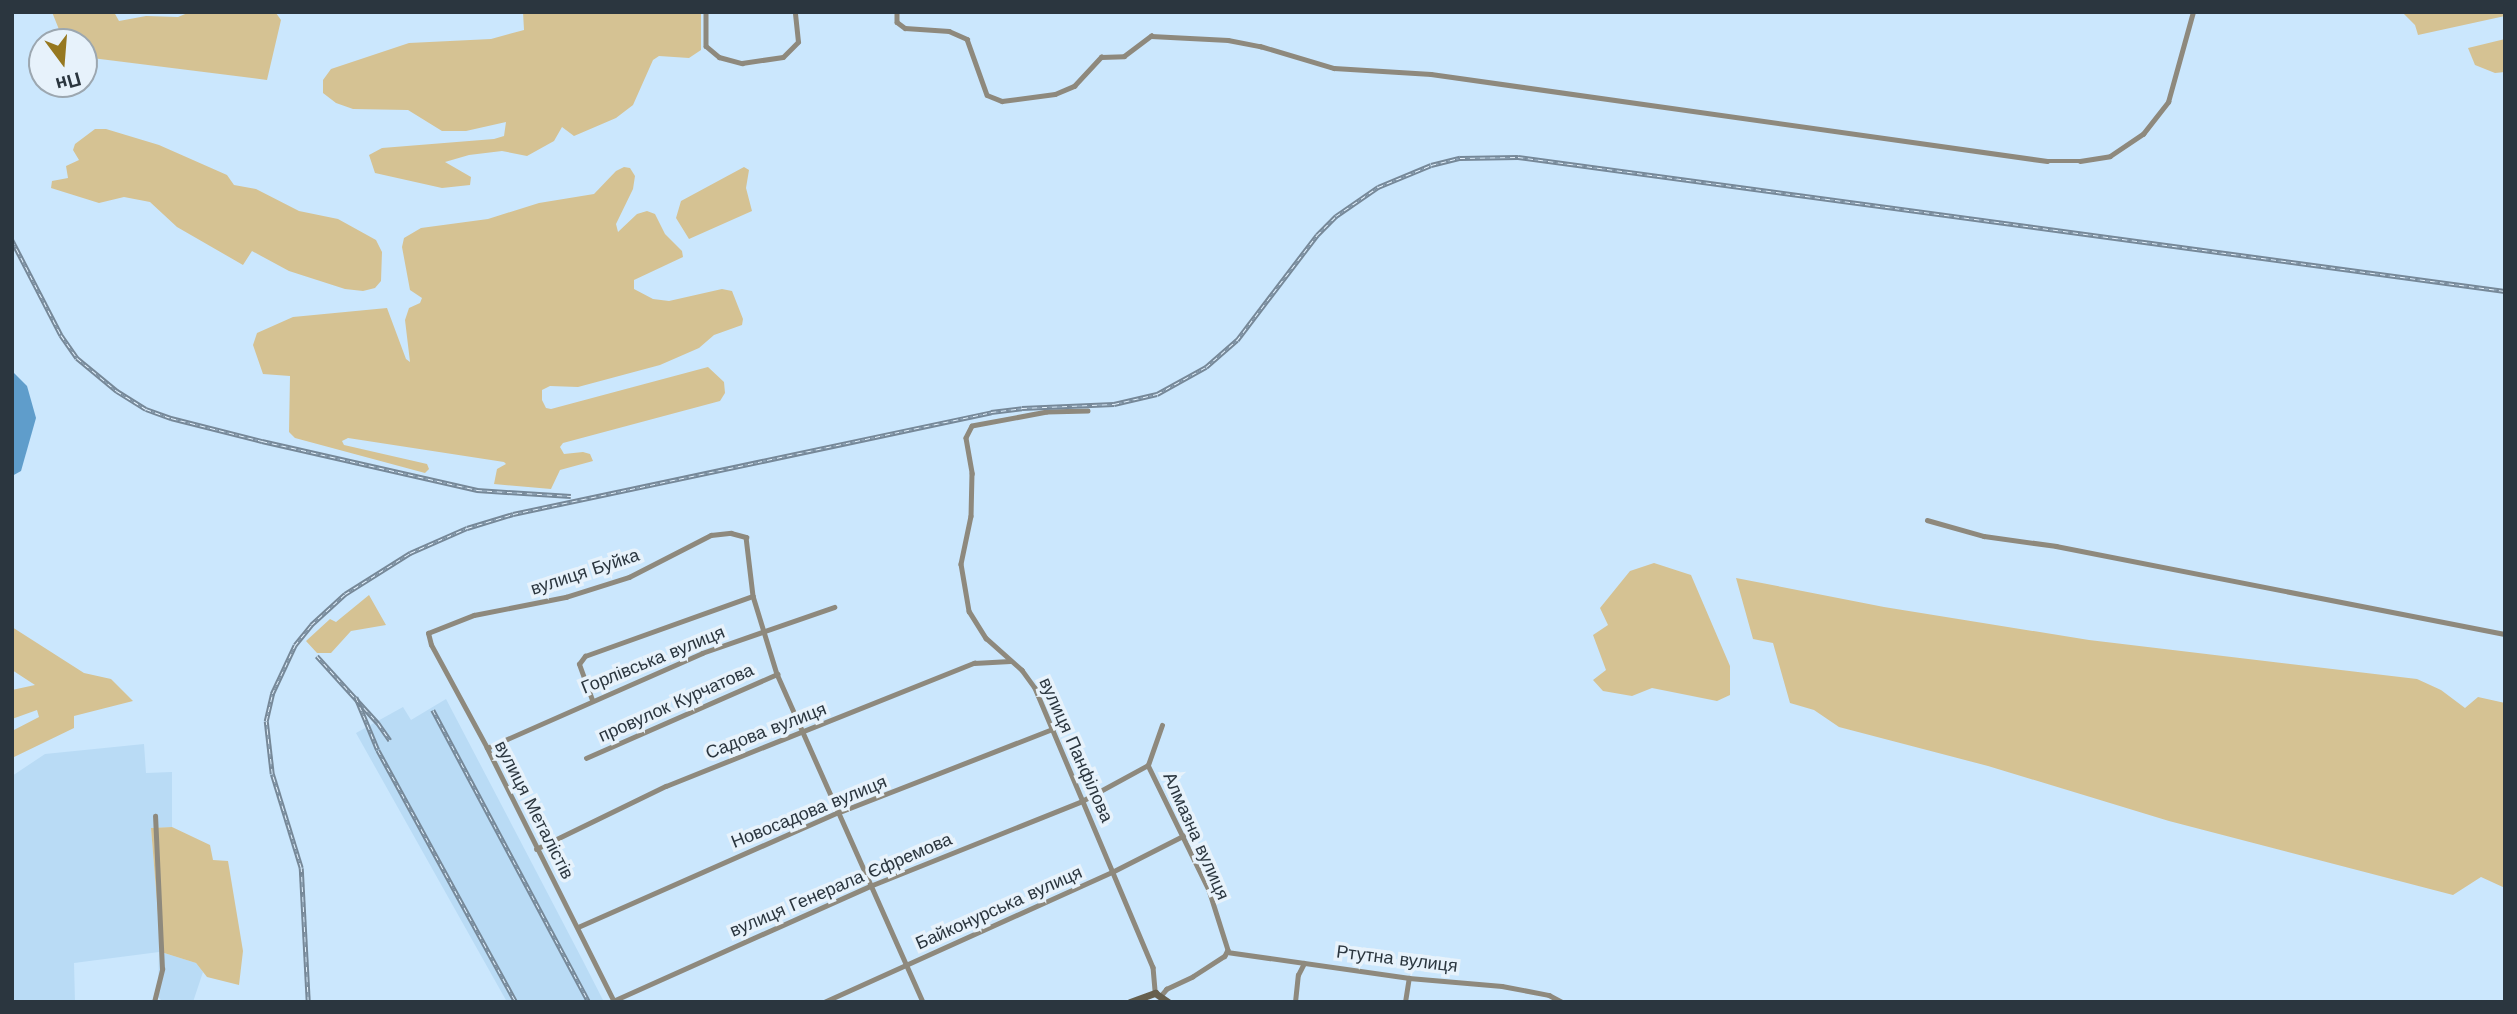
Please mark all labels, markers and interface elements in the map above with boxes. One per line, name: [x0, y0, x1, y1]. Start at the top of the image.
north arrow: [28, 28, 98, 98]
text: Пн: [53, 67, 84, 96]
street label: вулиця Буйка: [528, 544, 642, 600]
street label: Горлівська вулиця: [578, 621, 728, 699]
street label: провулок Курчатова: [595, 659, 757, 747]
street label: вулиця Панфілова: [1034, 674, 1118, 826]
street label: Садова вулиця: [703, 698, 829, 764]
street label: вулиця Металістів: [490, 737, 578, 883]
street label: Алмазна вулиця: [1158, 769, 1234, 903]
street label: Новосадова вулиця: [728, 771, 890, 853]
street label: вулиця Генерала Єфремова: [727, 828, 955, 942]
street label: Байконурська вулиця: [912, 862, 1086, 954]
street label: Ртутна вулиця: [1335, 941, 1459, 977]

